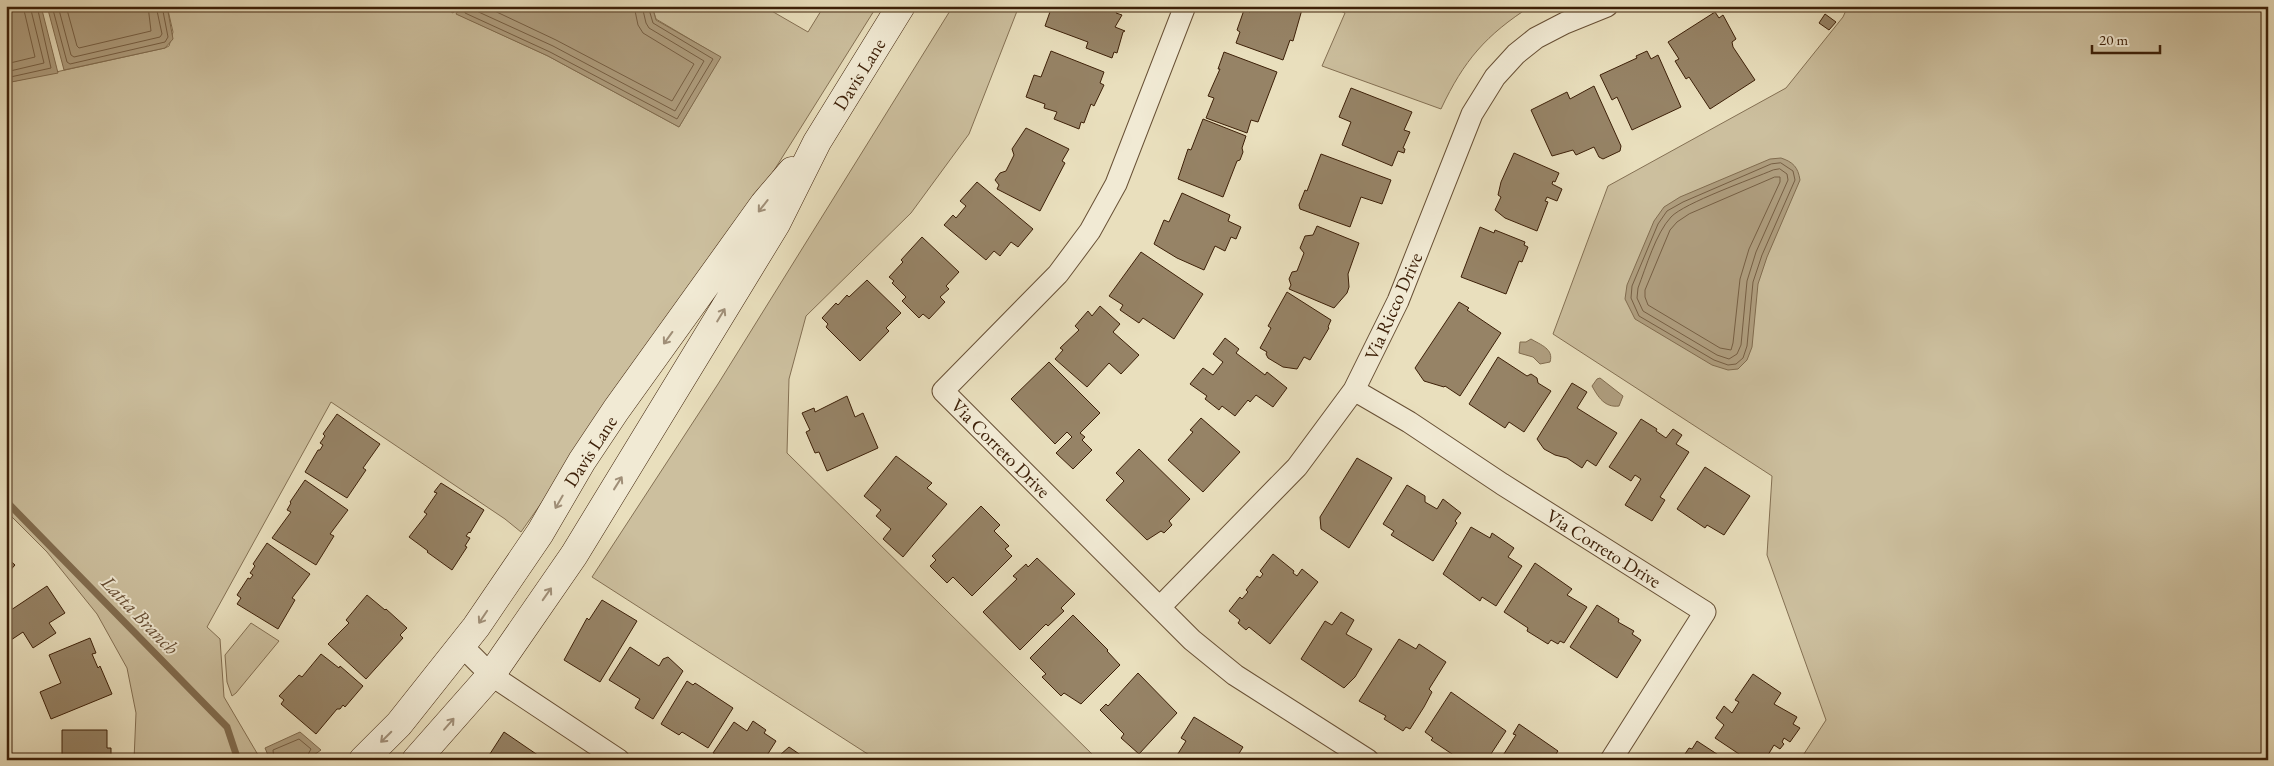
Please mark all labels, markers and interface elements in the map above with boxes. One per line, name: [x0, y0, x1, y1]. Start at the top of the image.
scale bar: [2092, 22, 2159, 54]
text: 20 m: [2099, 30, 2128, 49]
street label: Davis Lane: [827, 33, 891, 115]
one-way arrow: [758, 199, 768, 213]
street label: Via Ricco Drive: [1359, 249, 1428, 364]
one-way arrow: [716, 308, 726, 322]
one-way arrow: [663, 330, 673, 344]
street label: Via Correto Drive: [945, 393, 1056, 504]
street label: Davis Lane: [558, 411, 623, 492]
one-way arrow: [613, 477, 623, 491]
one-way arrow: [553, 494, 563, 508]
street label: Via Correto Drive: [1541, 503, 1666, 594]
water label: Latta Branch: [95, 569, 185, 660]
one-way arrow: [542, 587, 552, 601]
one-way arrow: [478, 610, 488, 624]
one-way arrow: [443, 718, 454, 731]
one-way arrow: [380, 731, 392, 743]

